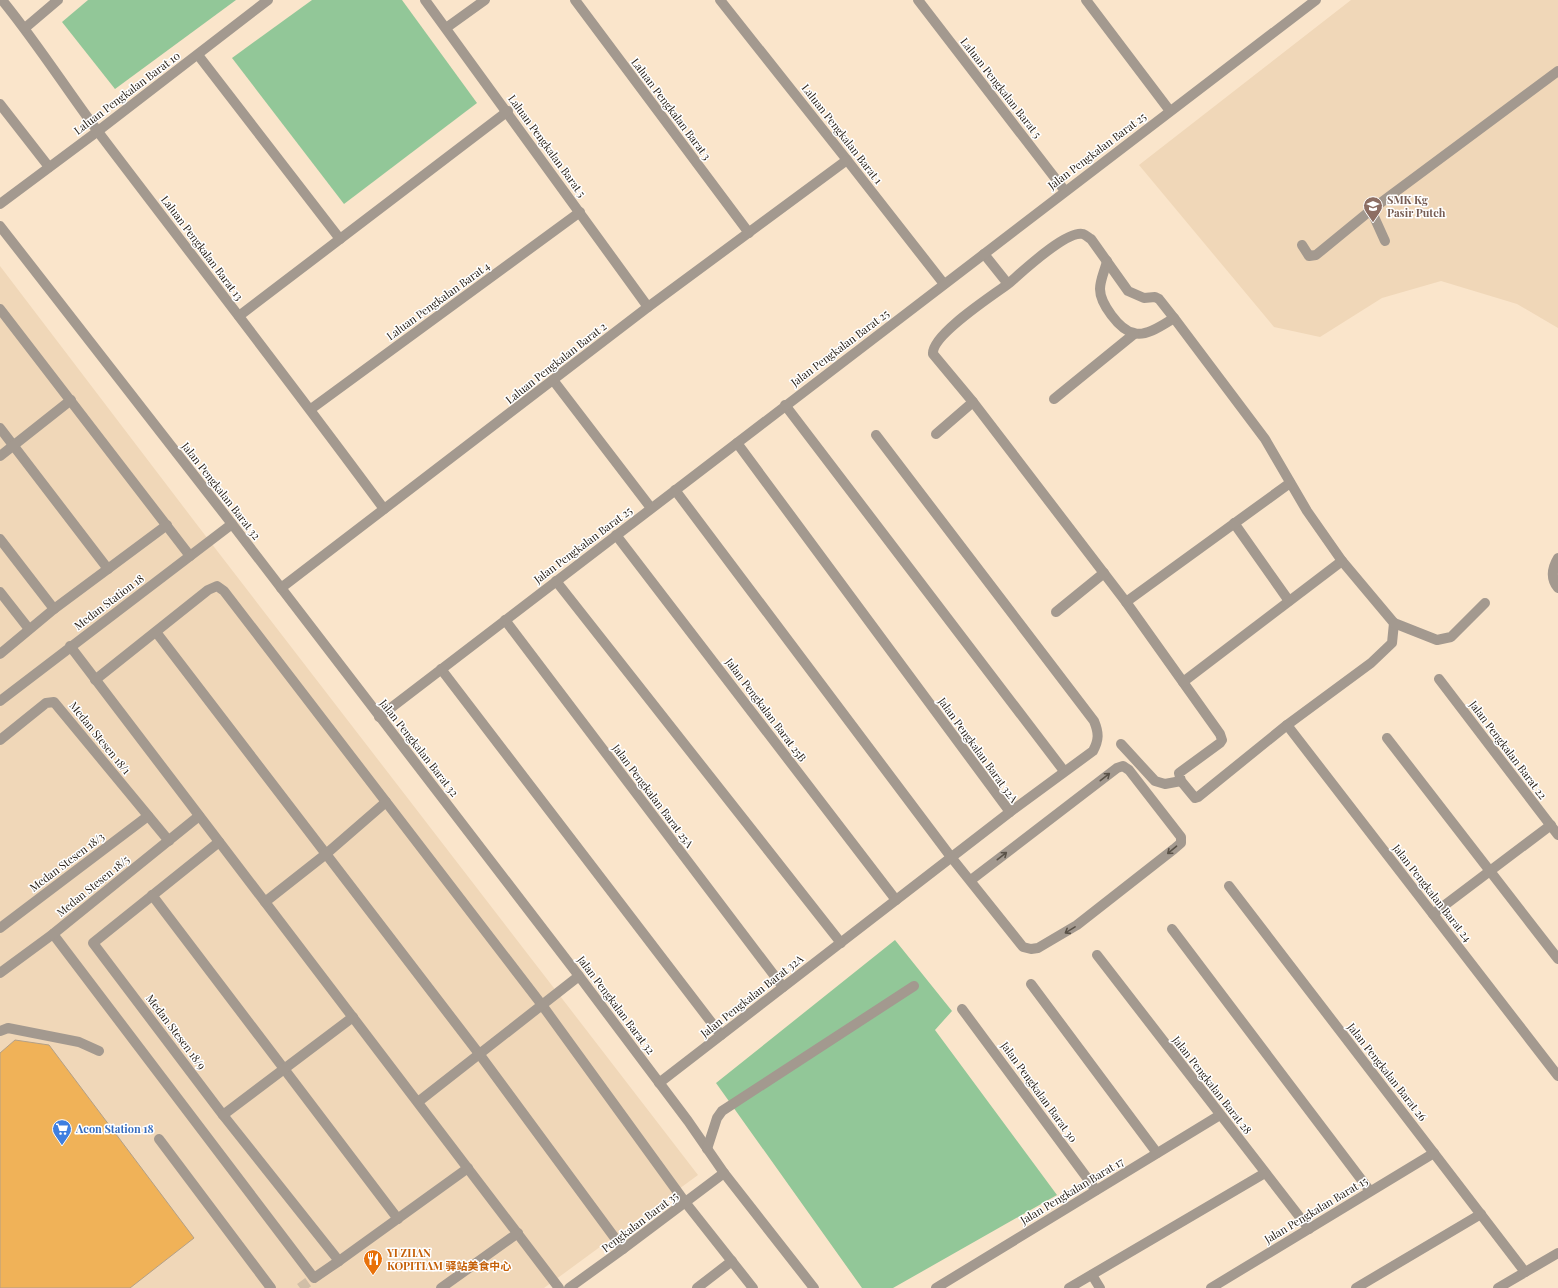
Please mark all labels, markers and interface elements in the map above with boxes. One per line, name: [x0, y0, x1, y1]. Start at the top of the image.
street label: Laluan Pengkalan Barat 5: [957, 34, 1046, 141]
street label: Laluan Pengkalan Barat 10: [70, 47, 183, 138]
street label: Laluan Pengkalan Barat 3: [628, 55, 715, 163]
street label: Laluan Pengkalan Barat 1: [799, 81, 886, 187]
street label: Laluan Pengkalan Barat 5: [505, 91, 590, 200]
street label: Jalan Pengkalan Barat 25: [1044, 108, 1149, 193]
street label: Laluan Pengkalan Barat 13: [158, 192, 247, 303]
place label: SMK Kg Pasir Puteh: [1387, 192, 1446, 220]
school or university icon: SMK Kg Pasir Puteh: [1362, 195, 1384, 223]
street label: Laluan Pengkalan Barat 4: [383, 258, 493, 343]
street label: Jalan Pengkalan Barat 25: [787, 305, 892, 390]
street label: Laluan Pengkalan Barat 2: [502, 318, 609, 407]
street label: Jalan Pengkalan Barat 32: [178, 438, 264, 542]
street label: Jalan Pengkalan Barat 25: [530, 502, 635, 587]
street label: Medan Station 18: [71, 570, 147, 633]
street label: Jalan Pengkalan Barat 25B: [722, 654, 810, 765]
street label: Jalan Pengkalan Barat 32A: [935, 693, 1022, 805]
street label: Jalan Pengkalan Barat 32: [376, 695, 462, 799]
street label: Jalan Pengkalan Barat 22: [1466, 696, 1550, 802]
street label: Medan Stesen 18/1: [66, 698, 134, 777]
street label: Jalan Pengkalan Barat 25A: [609, 740, 697, 851]
one-way arrow: [1099, 773, 1110, 781]
street label: Medan Stesen 18/3: [26, 829, 107, 895]
street label: Jalan Pengkalan Barat 24: [1389, 840, 1476, 945]
one-way arrow: [1167, 846, 1178, 855]
street label: Medan Stesen 18/5: [53, 851, 133, 920]
one-way arrow: [996, 852, 1007, 861]
one-way arrow: [1065, 926, 1076, 934]
street label: Jalan Pengkalan Barat 32A: [696, 951, 806, 1041]
street label: Jalan Pengkalan Barat 32: [574, 952, 658, 1057]
street label: Medan Stesen 18/9: [143, 991, 210, 1073]
street label: Jalan Pengkalan Barat 26: [1344, 1019, 1431, 1124]
street label: Jalan Pengkalan Barat 28: [1169, 1032, 1256, 1137]
street label: Jalan Pengkalan Barat 30: [997, 1038, 1081, 1145]
supermarket icon: Aeon Station 18: [51, 1118, 73, 1146]
place label: Aeon Station 18: [75, 1121, 154, 1136]
street label: Jalan Pengkalan Barat 17: [1016, 1154, 1127, 1228]
street label: Jalan Pengkalan Barat 15: [1260, 1173, 1371, 1247]
street label: Pengkalan Barat 35: [598, 1188, 681, 1255]
place label: YI ZHAN KOPITIAM 驿站美食中心: [386, 1245, 512, 1273]
restaurant icon: YI ZHAN KOPITIAM 驿站美食中心: [362, 1248, 384, 1276]

